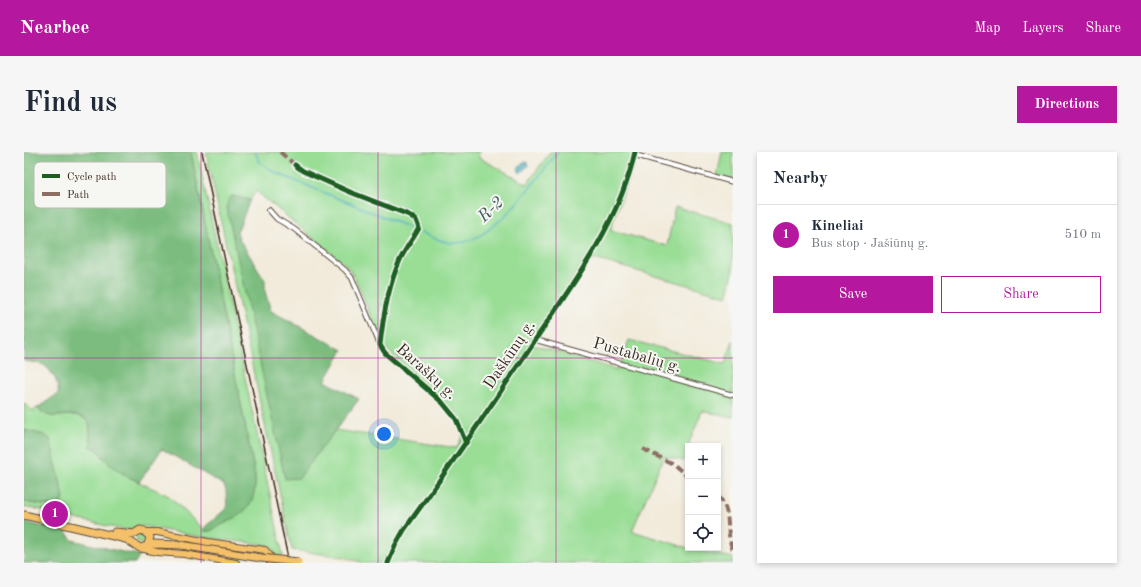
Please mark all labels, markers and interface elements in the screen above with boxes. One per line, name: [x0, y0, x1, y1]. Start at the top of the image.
text: Nearbee: [20, 19, 89, 38]
text: Map: [975, 21, 1001, 35]
text: Layers: [1023, 21, 1064, 35]
text: Share: [1086, 21, 1121, 35]
button: Directions: [1017, 86, 1117, 123]
text: Find us: [24, 90, 117, 118]
legend: [34, 162, 166, 208]
text: Nearby: [773, 170, 828, 187]
text: Cycle path: [67, 172, 117, 183]
text: Path: [67, 190, 89, 201]
water label: R-2: [474, 194, 507, 227]
text: Kineliai: [811, 219, 864, 234]
text: 1: [782, 228, 790, 241]
text: 510 m: [1064, 228, 1101, 241]
text: Bus stop · Jašiūnų g.: [811, 237, 928, 250]
button: Save: [773, 276, 933, 313]
button: Share: [941, 276, 1101, 313]
street label: Daškūnų g.: [481, 318, 539, 392]
street label: Pustabalių g.: [591, 336, 683, 376]
street label: Baraškų g.: [393, 341, 459, 403]
your location: [374, 424, 394, 444]
map controls: [685, 443, 721, 551]
button: +: [685, 443, 721, 479]
button: −: [685, 479, 721, 515]
pin: 1: [42, 499, 68, 529]
button: locate: [685, 515, 721, 551]

